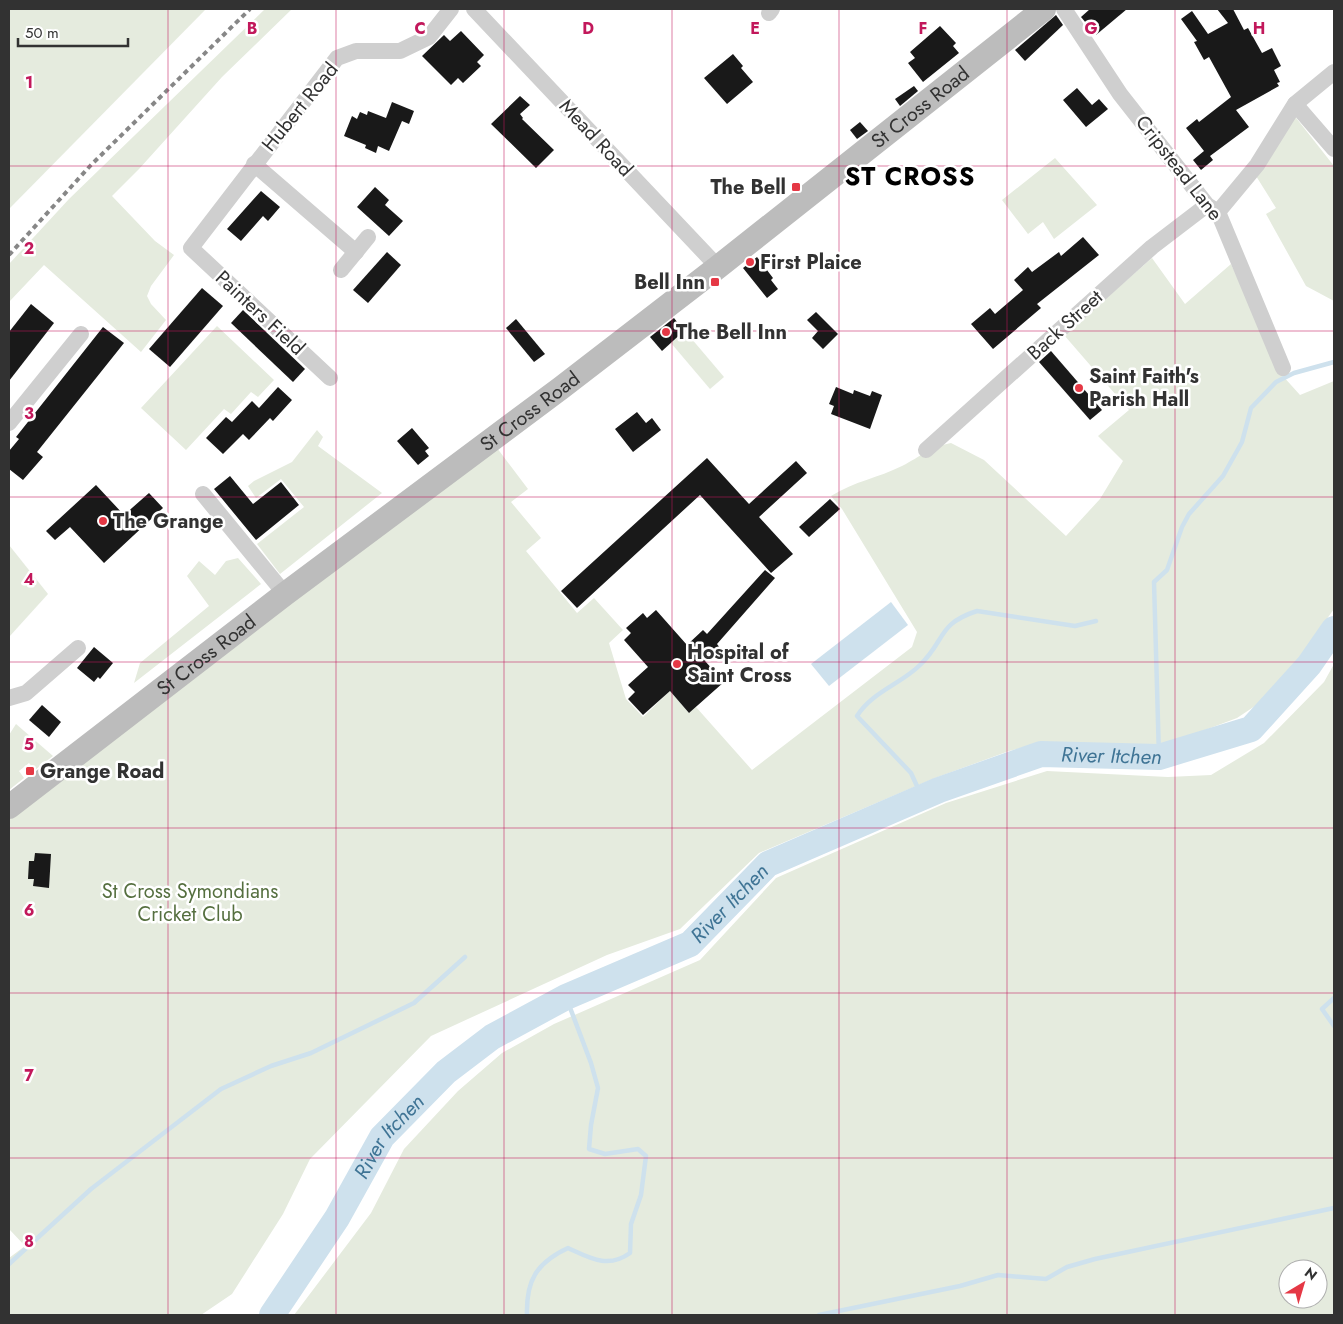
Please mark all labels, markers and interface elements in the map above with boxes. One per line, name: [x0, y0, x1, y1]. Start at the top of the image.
scale bar: [18, 15, 128, 47]
text: B: [247, 17, 257, 40]
text: C: [414, 17, 426, 40]
text: D: [582, 17, 594, 40]
text: E: [750, 17, 760, 40]
text: F: [919, 17, 927, 40]
text: G: [1084, 17, 1098, 40]
text: H: [1253, 17, 1265, 40]
text: 50 m: [25, 22, 59, 44]
street label: Hubert Road: [255, 56, 345, 158]
street label: St Cross Road: [865, 59, 975, 155]
text: 1: [25, 71, 33, 94]
street label: Mead Road: [552, 93, 640, 183]
street label: Cripstead Lane: [1129, 109, 1229, 227]
district label: ST CROSS: [845, 158, 975, 194]
place label: The Bell: [710, 173, 786, 202]
marker: The Bell: [790, 181, 802, 193]
text: 2: [24, 237, 34, 260]
place label: First Plaice: [760, 248, 862, 277]
marker: First Plaice: [744, 256, 756, 268]
street label: Painters Field: [209, 264, 311, 362]
place label: Bell Inn: [634, 268, 705, 297]
marker: Bell Inn: [709, 276, 721, 288]
street label: Back Street: [1021, 283, 1109, 367]
place label: The Bell Inn: [676, 318, 787, 347]
marker: The Bell Inn: [660, 326, 672, 338]
place label: Saint Faith's Parish Hall: [1089, 362, 1199, 414]
street label: St Cross Road: [474, 364, 586, 458]
marker: Saint Faith's Parish Hall: [1073, 382, 1085, 394]
text: 3: [24, 402, 34, 425]
place label: The Grange: [113, 507, 224, 536]
marker: The Grange: [97, 515, 109, 527]
text: 4: [23, 568, 35, 591]
street label: St Cross Road: [150, 607, 262, 702]
place label: Hospital of Saint Cross: [687, 638, 792, 690]
marker: Hospital of Saint Cross: [671, 658, 683, 670]
text: 5: [24, 733, 34, 756]
water label: River Itchen: [1061, 740, 1162, 772]
place label: Grange Road: [40, 757, 164, 786]
marker: Grange Road: [24, 765, 36, 777]
water label: River Itchen: [684, 857, 775, 950]
park label: St Cross Symondians Cricket Club: [102, 877, 278, 929]
text: 6: [24, 899, 34, 922]
text: 7: [24, 1064, 34, 1087]
water label: River Itchen: [347, 1087, 431, 1184]
text: 8: [24, 1230, 34, 1253]
north arrow: [1278, 1259, 1328, 1309]
text: N: [1300, 1262, 1322, 1285]

